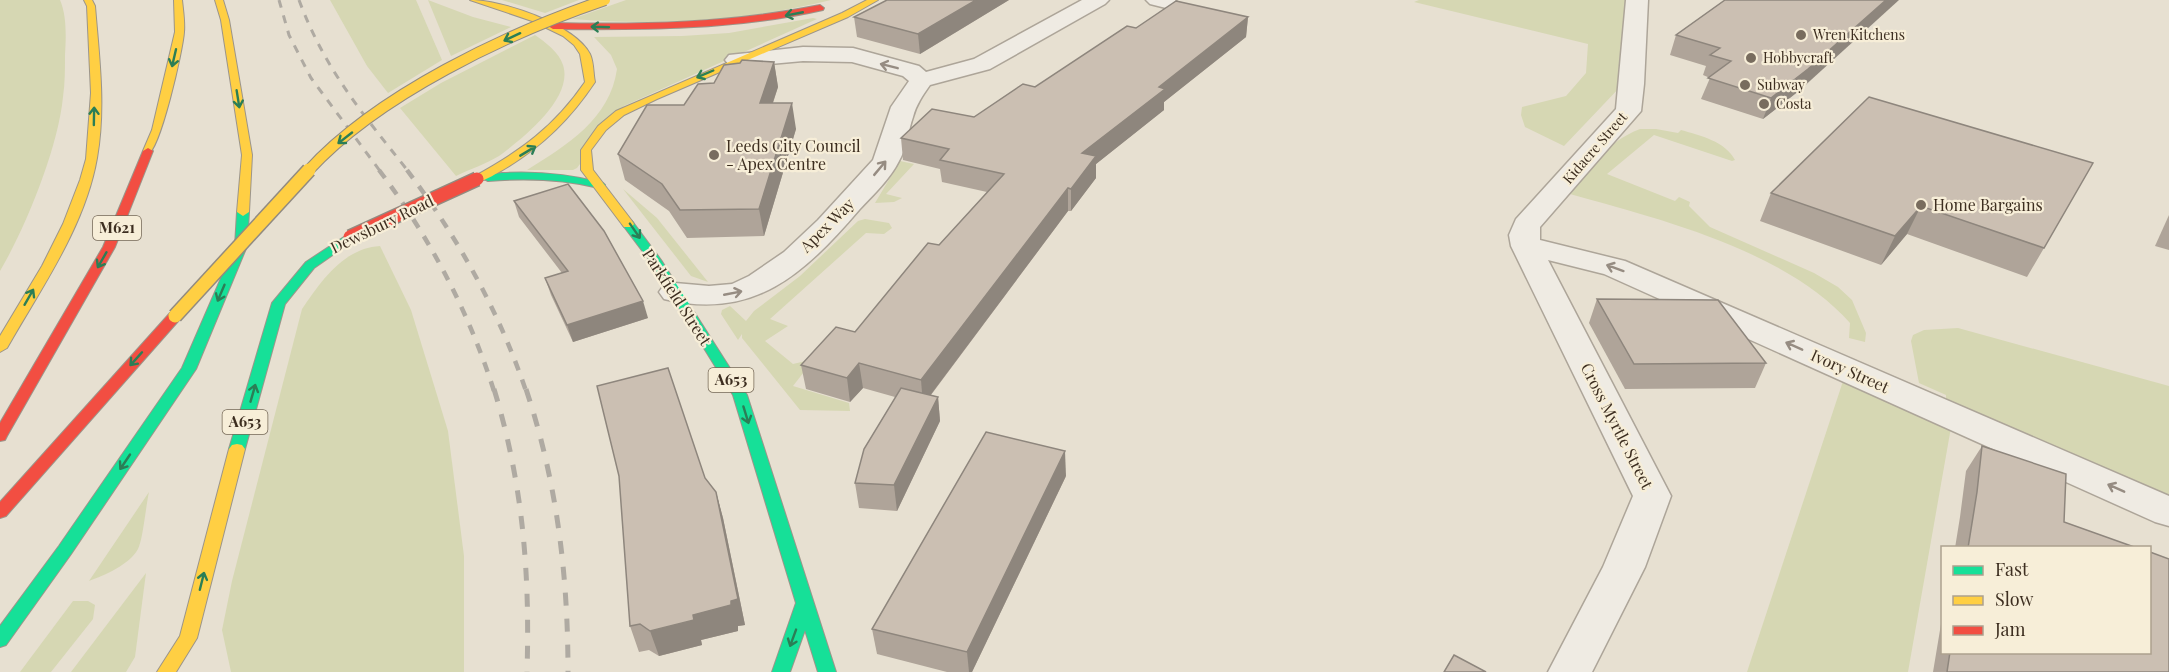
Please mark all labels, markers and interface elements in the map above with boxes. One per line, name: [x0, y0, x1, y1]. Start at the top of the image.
one-way arrow: [784, 9, 804, 20]
one-way arrow: [590, 21, 610, 33]
place label: Wren Kitchens: [1812, 25, 1905, 44]
marker: Wren Kitchens: [1794, 28, 1808, 42]
one-way arrow: [503, 32, 521, 44]
one-way arrow: [168, 48, 179, 67]
place label: Hobbycraft: [1763, 48, 1834, 67]
marker: Hobbycraft: [1744, 51, 1758, 65]
one-way arrow: [880, 59, 899, 71]
one-way arrow: [696, 69, 714, 80]
place label: Subway: [1757, 75, 1805, 94]
marker: Subway: [1738, 78, 1752, 92]
one-way arrow: [232, 88, 243, 108]
place label: Costa: [1776, 94, 1812, 113]
marker: Costa: [1757, 97, 1771, 111]
one-way arrow: [88, 107, 100, 127]
street label: Kidacre Street: [1558, 107, 1632, 188]
one-way arrow: [338, 132, 354, 145]
place label: Leeds City Council - Apex Centre: [726, 135, 861, 174]
one-way arrow: [519, 144, 536, 156]
marker: Leeds City Council - Apex Centre: [707, 148, 721, 162]
one-way arrow: [873, 161, 887, 176]
street label: Dewsbury Road: [327, 189, 437, 258]
street label: Apex Way: [794, 193, 858, 257]
place label: Home Bargains: [1933, 194, 2043, 215]
marker: Home Bargains: [1914, 198, 1928, 212]
road number: M621: [93, 216, 141, 240]
one-way arrow: [629, 223, 641, 239]
street label: Parkfield Street: [638, 244, 717, 349]
one-way arrow: [95, 252, 107, 269]
one-way arrow: [1606, 262, 1624, 273]
one-way arrow: [215, 284, 226, 302]
one-way arrow: [723, 287, 743, 298]
one-way arrow: [24, 289, 36, 306]
one-way arrow: [1785, 339, 1803, 351]
street label: Ivory Street: [1808, 344, 1893, 397]
one-way arrow: [129, 351, 143, 366]
street label: Cross Myrtle Street: [1577, 359, 1658, 493]
road number: A653: [708, 368, 754, 392]
one-way arrow: [248, 384, 259, 403]
one-way arrow: [741, 405, 752, 424]
road number: A653: [222, 410, 268, 434]
one-way arrow: [119, 454, 131, 470]
one-way arrow: [2107, 482, 2125, 493]
legend: [1941, 546, 2151, 654]
text: Fast: [1995, 557, 2029, 581]
one-way arrow: [197, 572, 209, 591]
text: Slow: [1995, 587, 2033, 611]
text: Jam: [1994, 617, 2025, 641]
one-way arrow: [786, 628, 797, 647]

